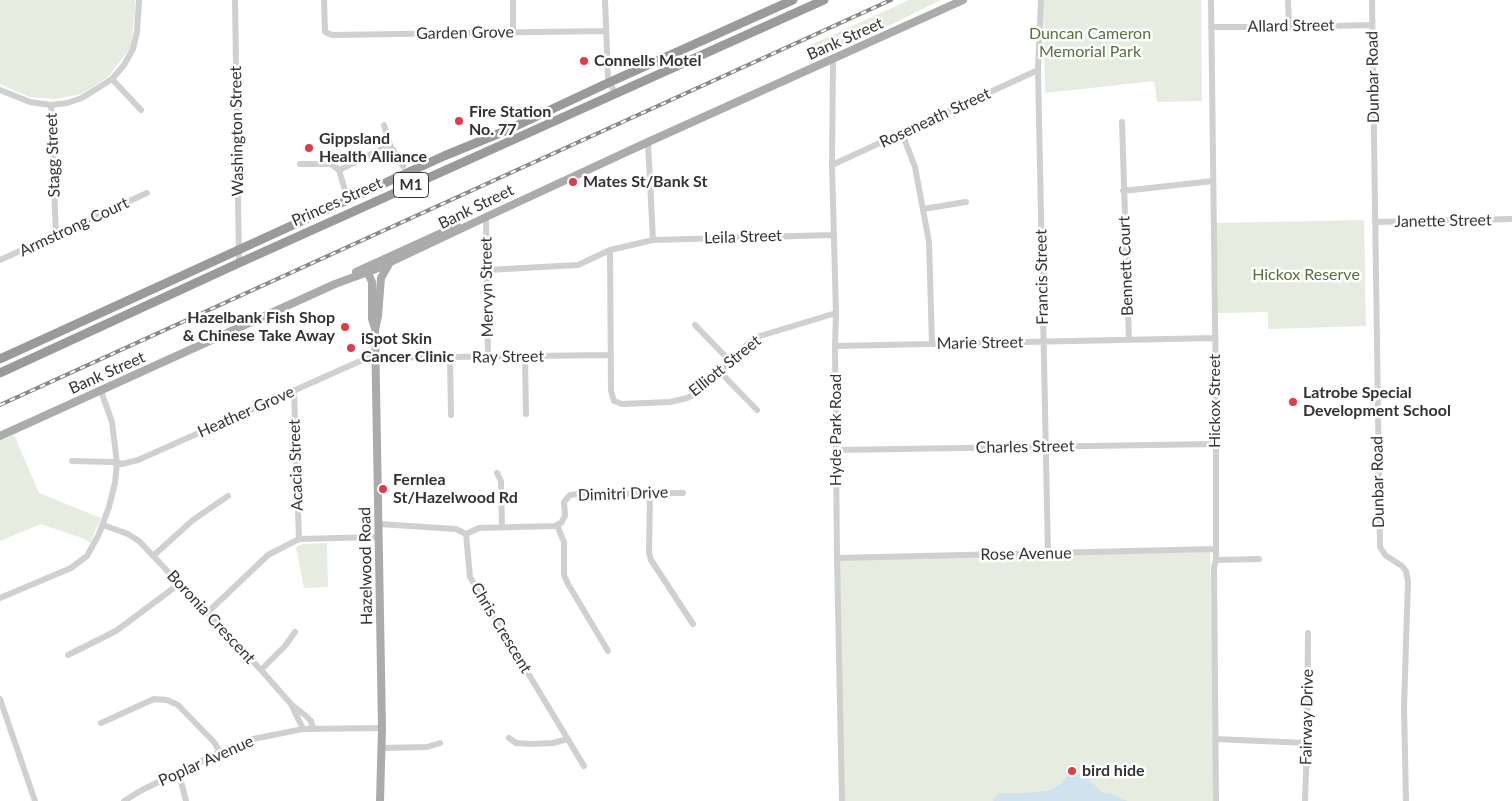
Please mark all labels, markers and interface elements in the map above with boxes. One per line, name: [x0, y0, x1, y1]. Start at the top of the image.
street label: Bank Street: [804, 14, 886, 64]
street label: Allard Street: [1247, 16, 1335, 36]
street label: Garden Grove: [416, 23, 514, 43]
park label: Duncan Cameron Memorial Park: [1029, 24, 1151, 62]
street label: Dunbar Road: [1363, 31, 1383, 123]
place label: Connells Motel: [594, 51, 701, 71]
marker: Connells Motel: [578, 55, 590, 67]
street label: Washington Street: [226, 66, 248, 196]
street label: Roseneath Street: [877, 84, 993, 152]
place label: Fire Station No. 77: [469, 102, 551, 140]
street label: Stagg Street: [42, 112, 64, 198]
marker: Fire Station No. 77: [453, 115, 465, 127]
place label: Gippsland Health Alliance: [319, 129, 427, 167]
marker: Gippsland Health Alliance: [303, 142, 315, 154]
road number: M1: [394, 172, 428, 198]
place label: Mates St/Bank St: [583, 172, 707, 192]
street label: Princes Street: [289, 173, 385, 231]
marker: Mates St/Bank St: [567, 176, 579, 188]
street label: Bank Street: [435, 181, 517, 233]
street label: Armstrong Court: [16, 193, 132, 261]
street label: Janette Street: [1394, 211, 1492, 231]
street label: Bennett Court: [1115, 216, 1137, 316]
street label: Leila Street: [704, 226, 782, 248]
street label: Francis Street: [1032, 229, 1052, 325]
street label: Mervyn Street: [477, 237, 497, 337]
park label: Hickox Reserve: [1252, 265, 1360, 285]
place label: Hazelbank Fish Shop & Chinese Take Away: [183, 308, 335, 346]
marker: Hazelbank Fish Shop & Chinese Take Away: [339, 321, 351, 333]
place label: iSpot Skin Cancer Clinic: [361, 329, 454, 367]
street label: Elliott Street: [685, 331, 765, 401]
street label: Marie Street: [936, 333, 1024, 353]
marker: iSpot Skin Cancer Clinic: [345, 342, 357, 354]
street label: Ray Street: [472, 347, 544, 367]
street label: Bank Street: [66, 348, 148, 398]
street label: Hickox Street: [1205, 354, 1225, 448]
street label: Hyde Park Road: [826, 374, 846, 486]
street label: Heather Grove: [195, 382, 297, 442]
place label: Latrobe Special Development School: [1303, 383, 1451, 421]
marker: Latrobe Special Development School: [1287, 396, 1299, 408]
street label: Acacia Street: [285, 419, 307, 511]
street label: Dunbar Road: [1368, 436, 1388, 528]
street label: Charles Street: [975, 437, 1075, 457]
place label: Fernlea St/Hazelwood Rd: [393, 470, 518, 508]
marker: Fernlea St/Hazelwood Rd: [377, 483, 389, 495]
street label: Dimitri Drive: [577, 483, 669, 505]
street label: Hazelwood Road: [355, 507, 377, 625]
street label: Rose Avenue: [980, 544, 1072, 564]
street label: Boronia Crescent: [163, 566, 259, 668]
street label: Chris Crescent: [466, 579, 536, 677]
street label: Fairway Drive: [1297, 669, 1317, 765]
street label: Poplar Avenue: [156, 732, 256, 790]
place label: bird hide: [1082, 761, 1145, 781]
marker: bird hide: [1066, 765, 1078, 777]

